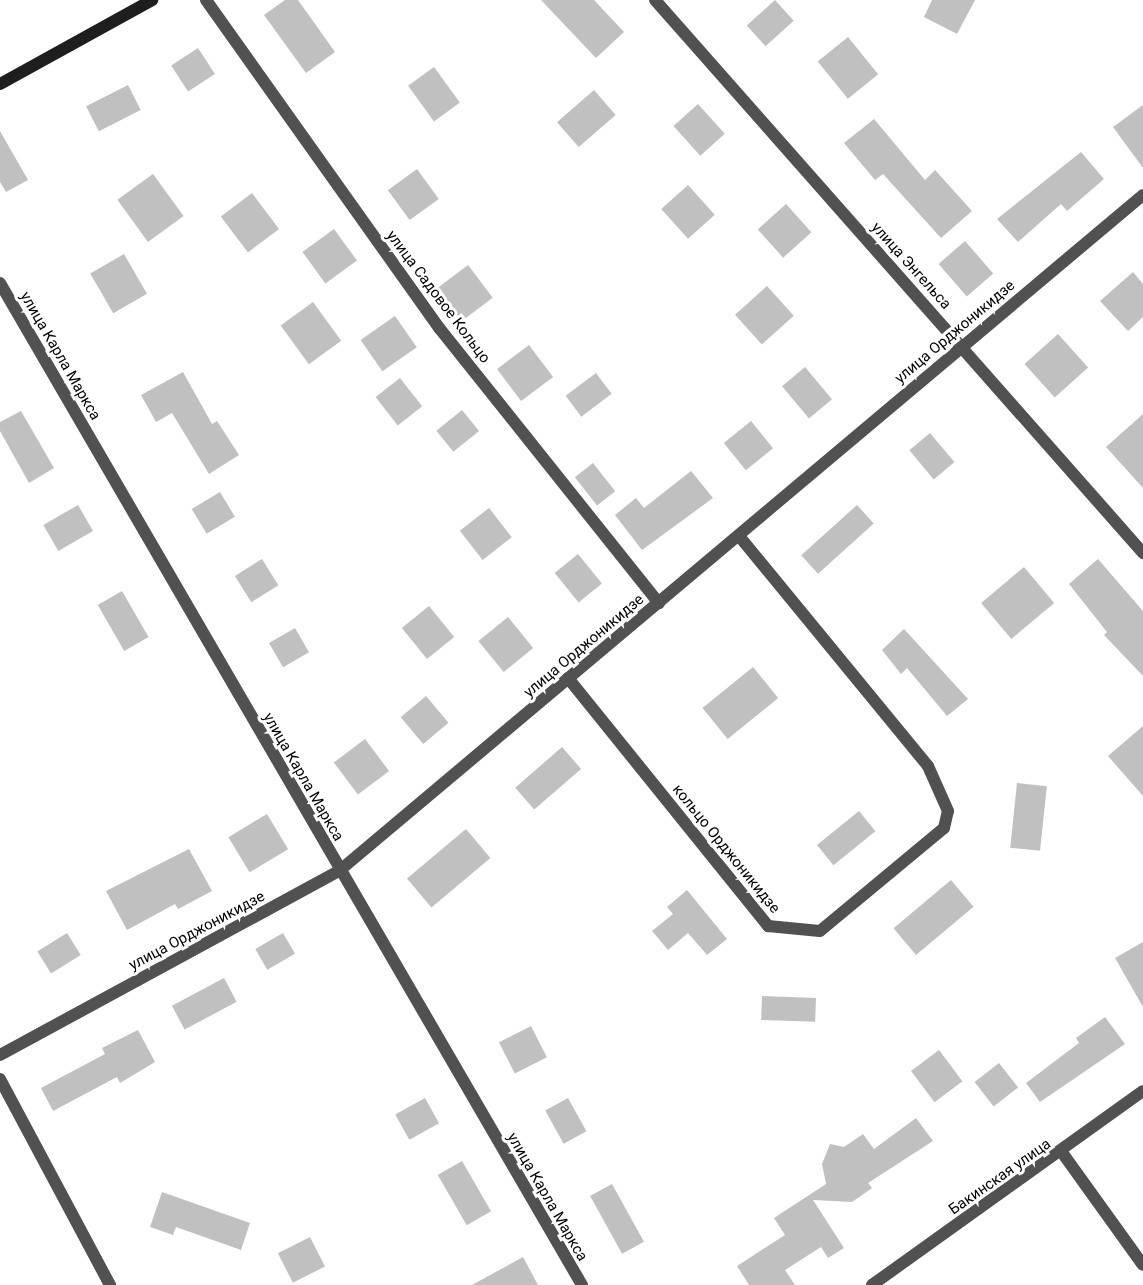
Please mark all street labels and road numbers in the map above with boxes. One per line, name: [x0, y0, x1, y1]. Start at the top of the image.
street label: улица Энгельса: [867, 219, 955, 313]
street label: улица Садовое Кольцо: [382, 227, 494, 367]
street label: улица Орджоникидзе: [891, 277, 1019, 387]
street label: улица Карла Маркса: [16, 289, 104, 423]
street label: улица Орджоникидзе: [520, 591, 648, 701]
street label: улица Карла Маркса: [259, 710, 347, 844]
street label: кольцо Орджоникидзе: [668, 781, 784, 917]
street label: улица Орджоникидзе: [126, 888, 268, 974]
street label: улица Карла Маркса: [503, 1130, 591, 1264]
street label: Бакинская улица: [946, 1135, 1054, 1219]

